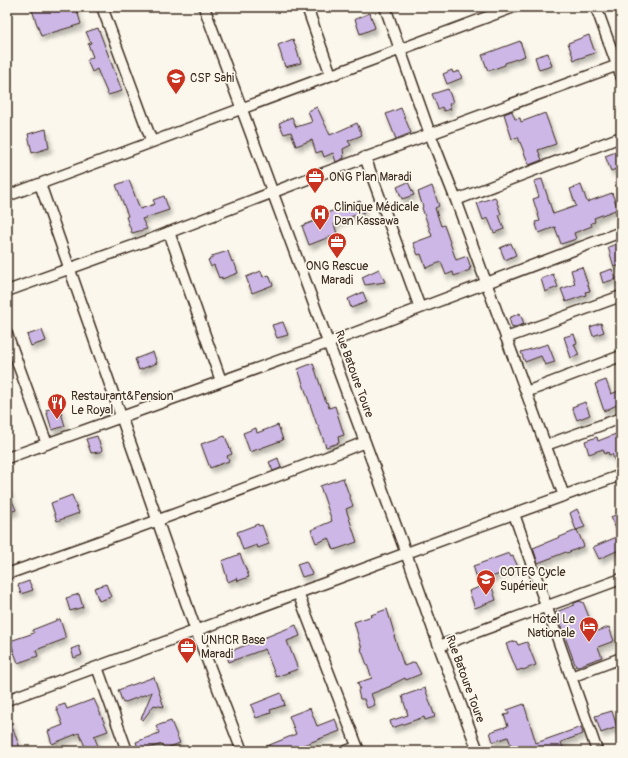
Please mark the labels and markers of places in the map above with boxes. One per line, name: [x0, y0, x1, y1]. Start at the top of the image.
school or university icon: CSP Sahi: [165, 67, 187, 95]
place label: CSP Sahi: [190, 71, 234, 86]
office icon: ONG Plan Maradi: [304, 166, 326, 194]
place label: ONG Plan Maradi: [329, 170, 412, 185]
place label: Clinique Médicale Dan Kassawa: [334, 200, 419, 229]
hospital icon: Clinique Médicale Dan Kassawa: [309, 203, 331, 231]
office icon: ONG Rescue Maradi: [326, 231, 348, 259]
place label: ONG Rescue Maradi: [306, 259, 368, 288]
place label: Restaurant&Pension Le Royal: [71, 389, 174, 418]
restaurant icon: Restaurant&Pension Le Royal: [46, 392, 68, 420]
place label: COTEG Cycle Supérieur: [500, 565, 565, 594]
school or university icon: COTEG Cycle Supérieur: [475, 568, 497, 596]
place label: Hotel Le Nationale: [527, 612, 575, 641]
hotel icon: Hotel Le Nationale: [578, 615, 600, 643]
place label: UNHCR Base Maradi: [201, 633, 265, 662]
office icon: UNHCR Base Maradi: [176, 636, 198, 664]

